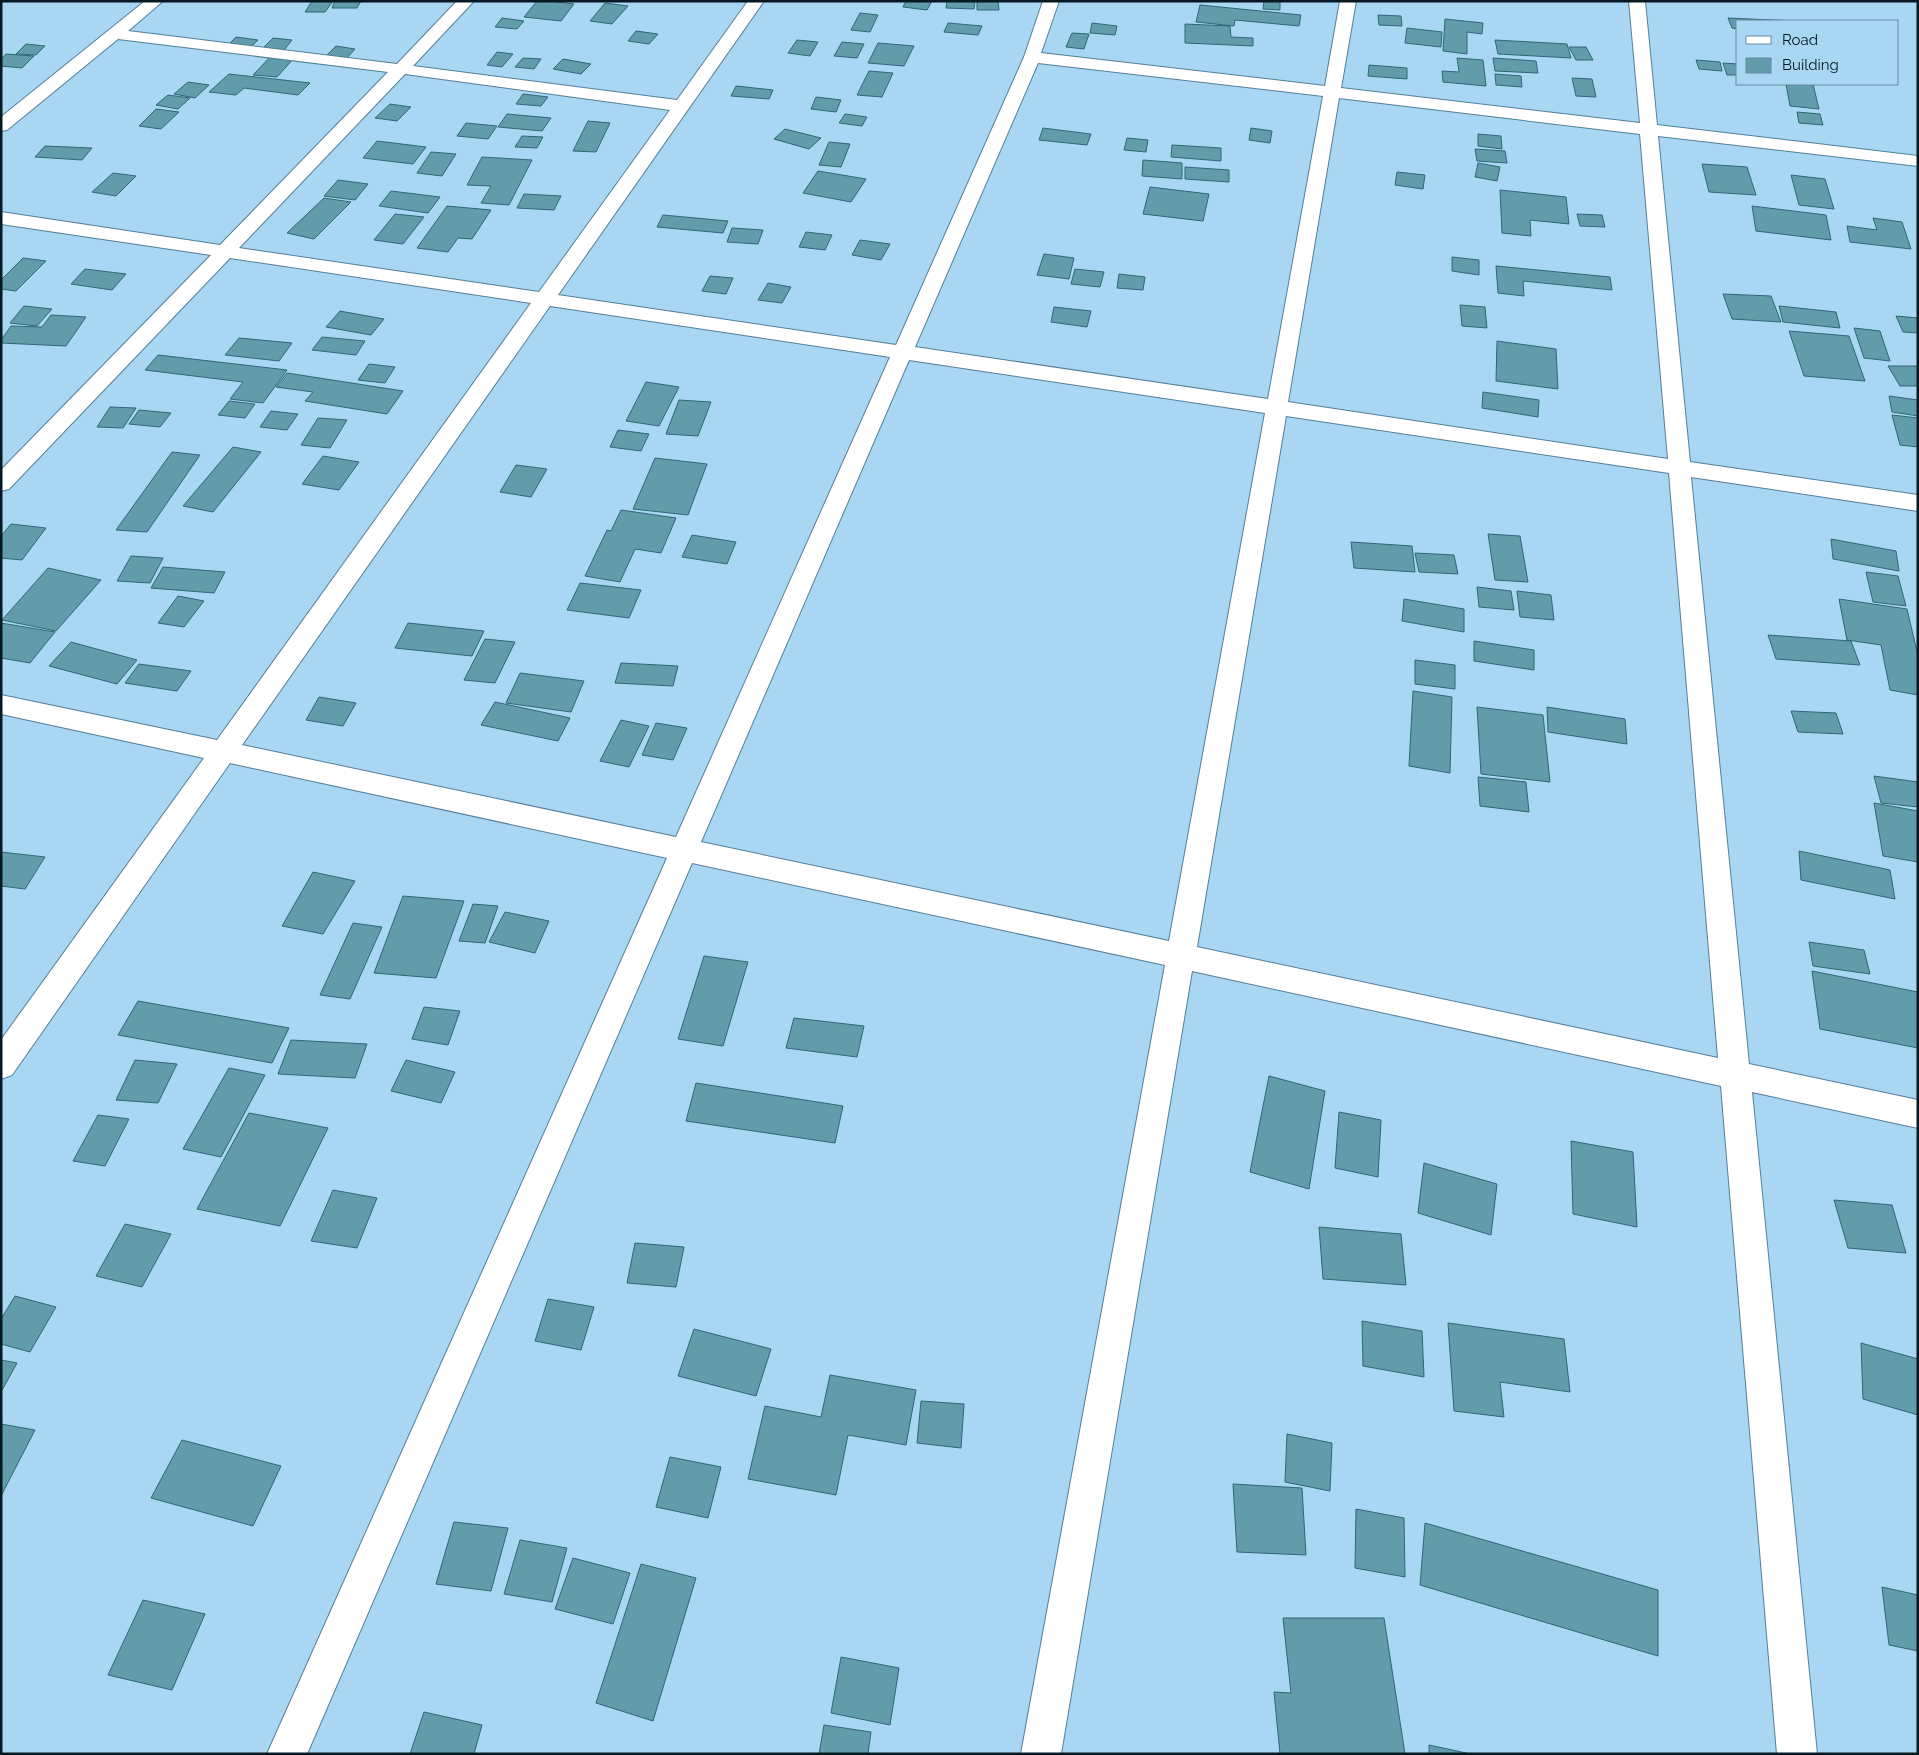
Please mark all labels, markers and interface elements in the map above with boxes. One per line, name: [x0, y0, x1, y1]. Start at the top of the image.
legend: [1736, 20, 1899, 85]
text: Road: [1782, 31, 1818, 49]
text: Building: [1782, 56, 1839, 74]

